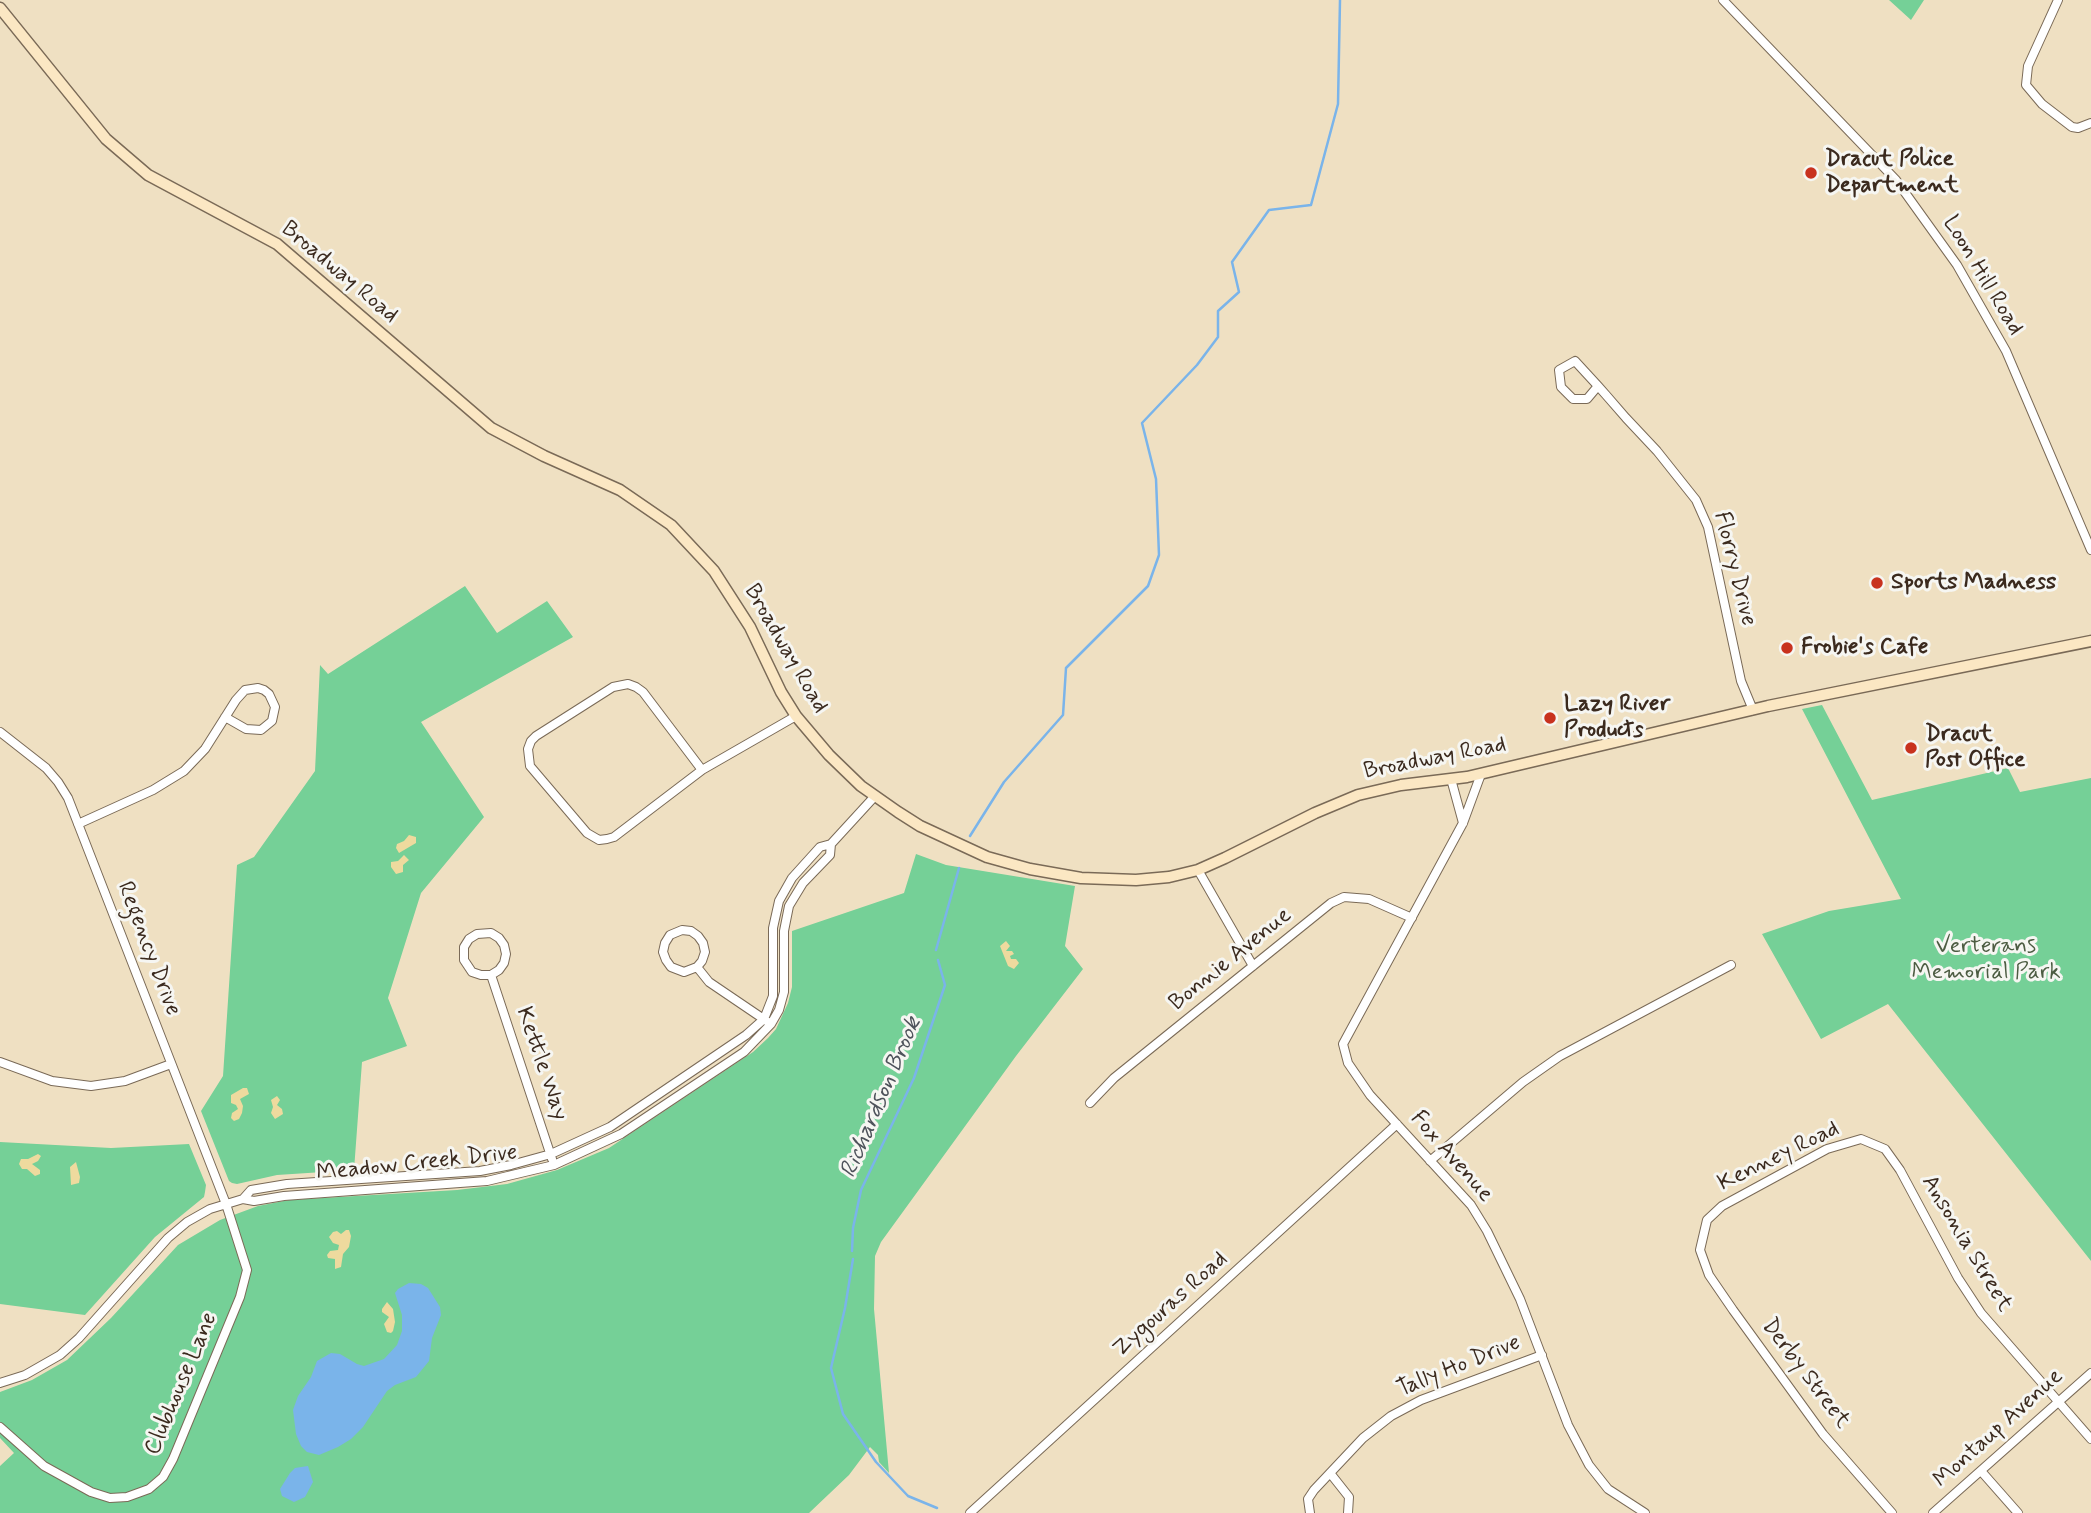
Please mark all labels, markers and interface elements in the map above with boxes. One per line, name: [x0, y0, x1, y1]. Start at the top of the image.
place label: Dracut Police Department: [1825, 146, 1959, 200]
marker: Dracut Police Department: [1803, 165, 1819, 181]
street label: Loon Hill Road: [1936, 211, 2028, 341]
street label: Broadway Road: [275, 216, 403, 330]
street label: Florry Drive: [1707, 509, 1761, 629]
place label: Sports Madness: [1891, 569, 2056, 597]
marker: Sports Madness: [1869, 575, 1885, 591]
street label: Broadway Road: [737, 580, 833, 718]
place label: Frobie's Cafe: [1801, 634, 1928, 662]
marker: Frobie's Cafe: [1779, 640, 1795, 656]
place label: Lazy River Products: [1564, 691, 1670, 745]
marker: Lazy River Products: [1542, 710, 1558, 726]
place label: Dracut Post Office: [1925, 721, 2025, 775]
street label: Broadway Road: [1361, 732, 1509, 786]
marker: Dracut Post Office: [1903, 740, 1919, 756]
street label: Regency Drive: [110, 878, 186, 1020]
street label: Bonnie Avenue: [1164, 902, 1298, 1018]
park label: Verterans Memorial Park: [1911, 933, 2061, 987]
street label: Kettle Way: [509, 1004, 573, 1124]
water label: Richardson Brook: [835, 1013, 929, 1183]
street label: Fox Avenue: [1404, 1106, 1498, 1208]
street label: Kenney Road: [1714, 1116, 1844, 1198]
street label: Meadow Creek Drive: [315, 1140, 519, 1188]
street label: Ansonia Street: [1914, 1171, 2018, 1317]
street label: Zygouras Road: [1108, 1246, 1234, 1364]
street label: Clubhouse Lane: [140, 1309, 224, 1459]
street label: Derby Street: [1755, 1313, 1855, 1435]
street label: Tally Ho Drive: [1393, 1330, 1525, 1404]
street label: Montaup Avenue: [1929, 1364, 2069, 1494]

